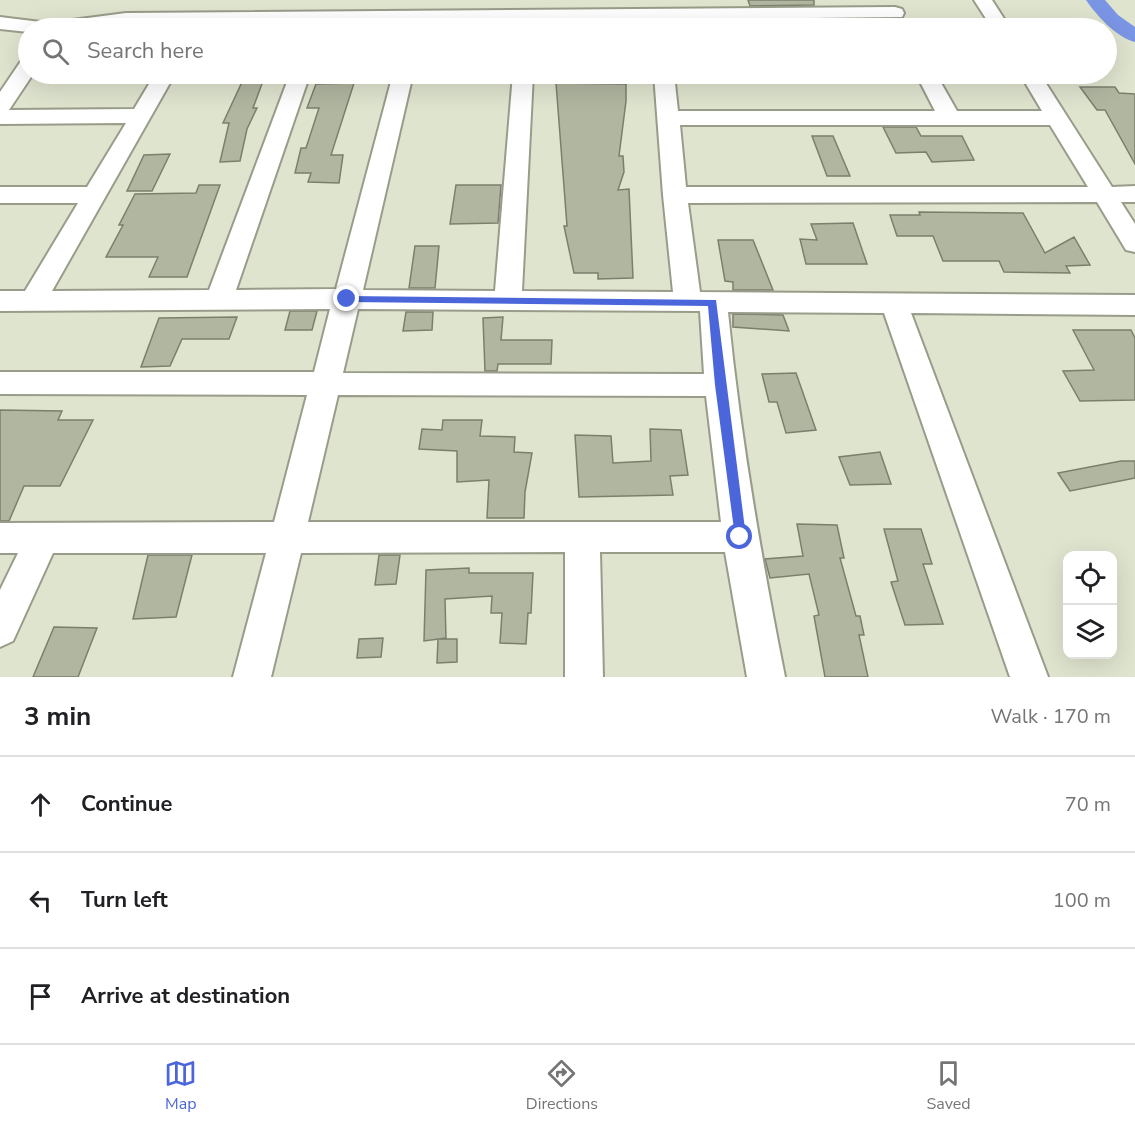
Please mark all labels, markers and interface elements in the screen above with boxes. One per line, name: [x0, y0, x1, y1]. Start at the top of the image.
search box: [18, 18, 1117, 84]
icon: search: [39, 35, 72, 68]
text: Search here: [87, 36, 204, 66]
route end: [333, 285, 359, 311]
route start: [726, 523, 752, 549]
map controls: [1063, 551, 1117, 659]
button: locate: [1063, 551, 1117, 605]
button: layers: [1063, 605, 1117, 659]
text: 3 min: [24, 699, 91, 734]
text: Walk · 170 m: [991, 703, 1111, 730]
icon: ahead: [24, 788, 57, 821]
text: Continue: [81, 789, 172, 819]
text: 70 m: [1065, 791, 1111, 818]
icon: left: [24, 884, 57, 917]
text: Turn left: [81, 885, 168, 915]
text: 100 m: [1053, 887, 1111, 914]
icon: arrive: [24, 980, 57, 1013]
text: Arrive at destination: [81, 981, 290, 1011]
tab: Map: [164, 1057, 197, 1115]
tab: Directions: [526, 1057, 598, 1115]
tab: Saved: [927, 1057, 971, 1115]

